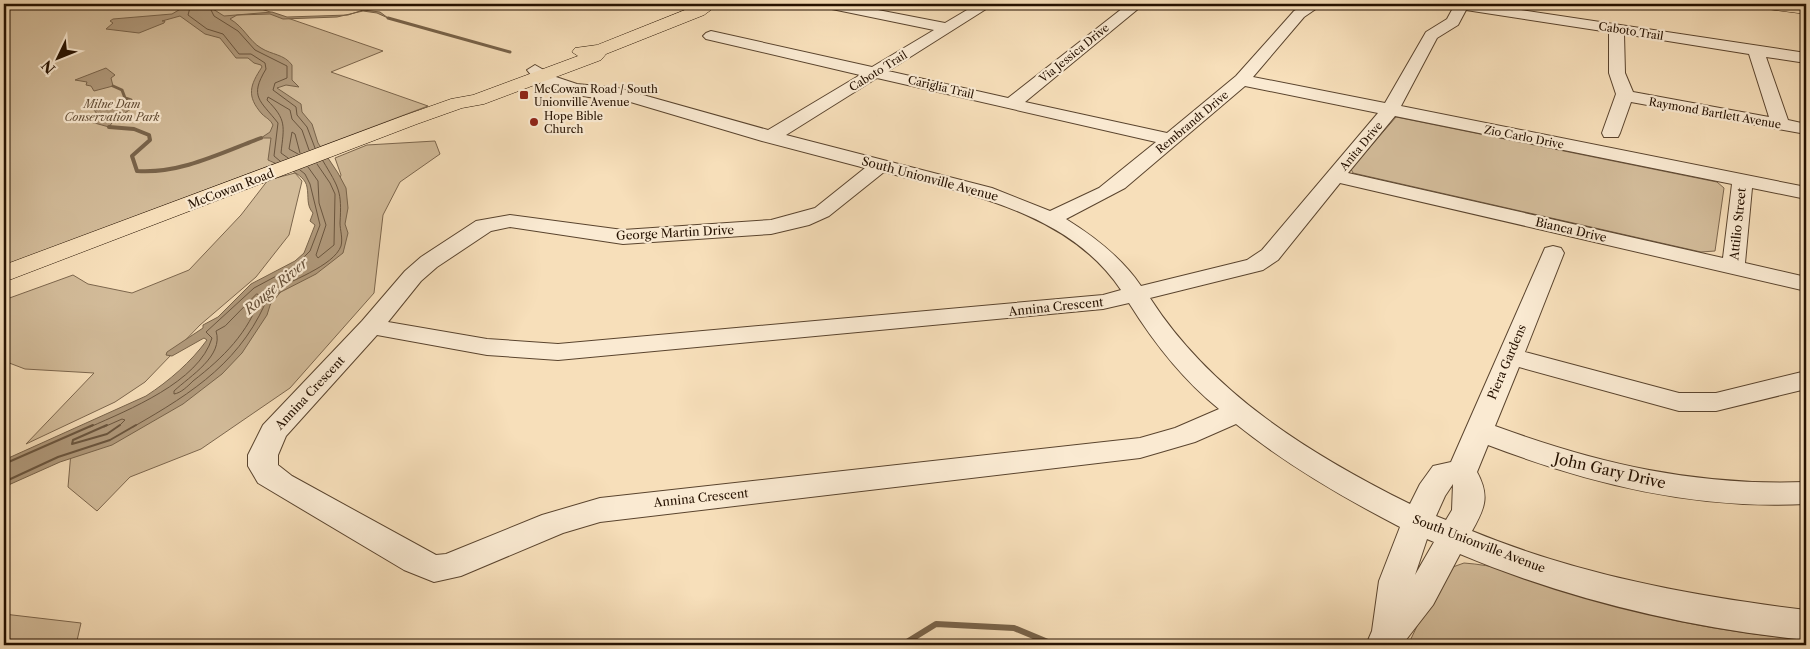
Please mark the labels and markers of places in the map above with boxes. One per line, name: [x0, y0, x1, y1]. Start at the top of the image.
place label: McCowan Road / South Unionville Avenue: [534, 82, 658, 109]
marker: McCowan Road / South Unionville Avenue: [518, 89, 530, 101]
place label: Hope Bible Church: [544, 109, 603, 136]
marker: Hope Bible Church: [528, 116, 540, 128]

